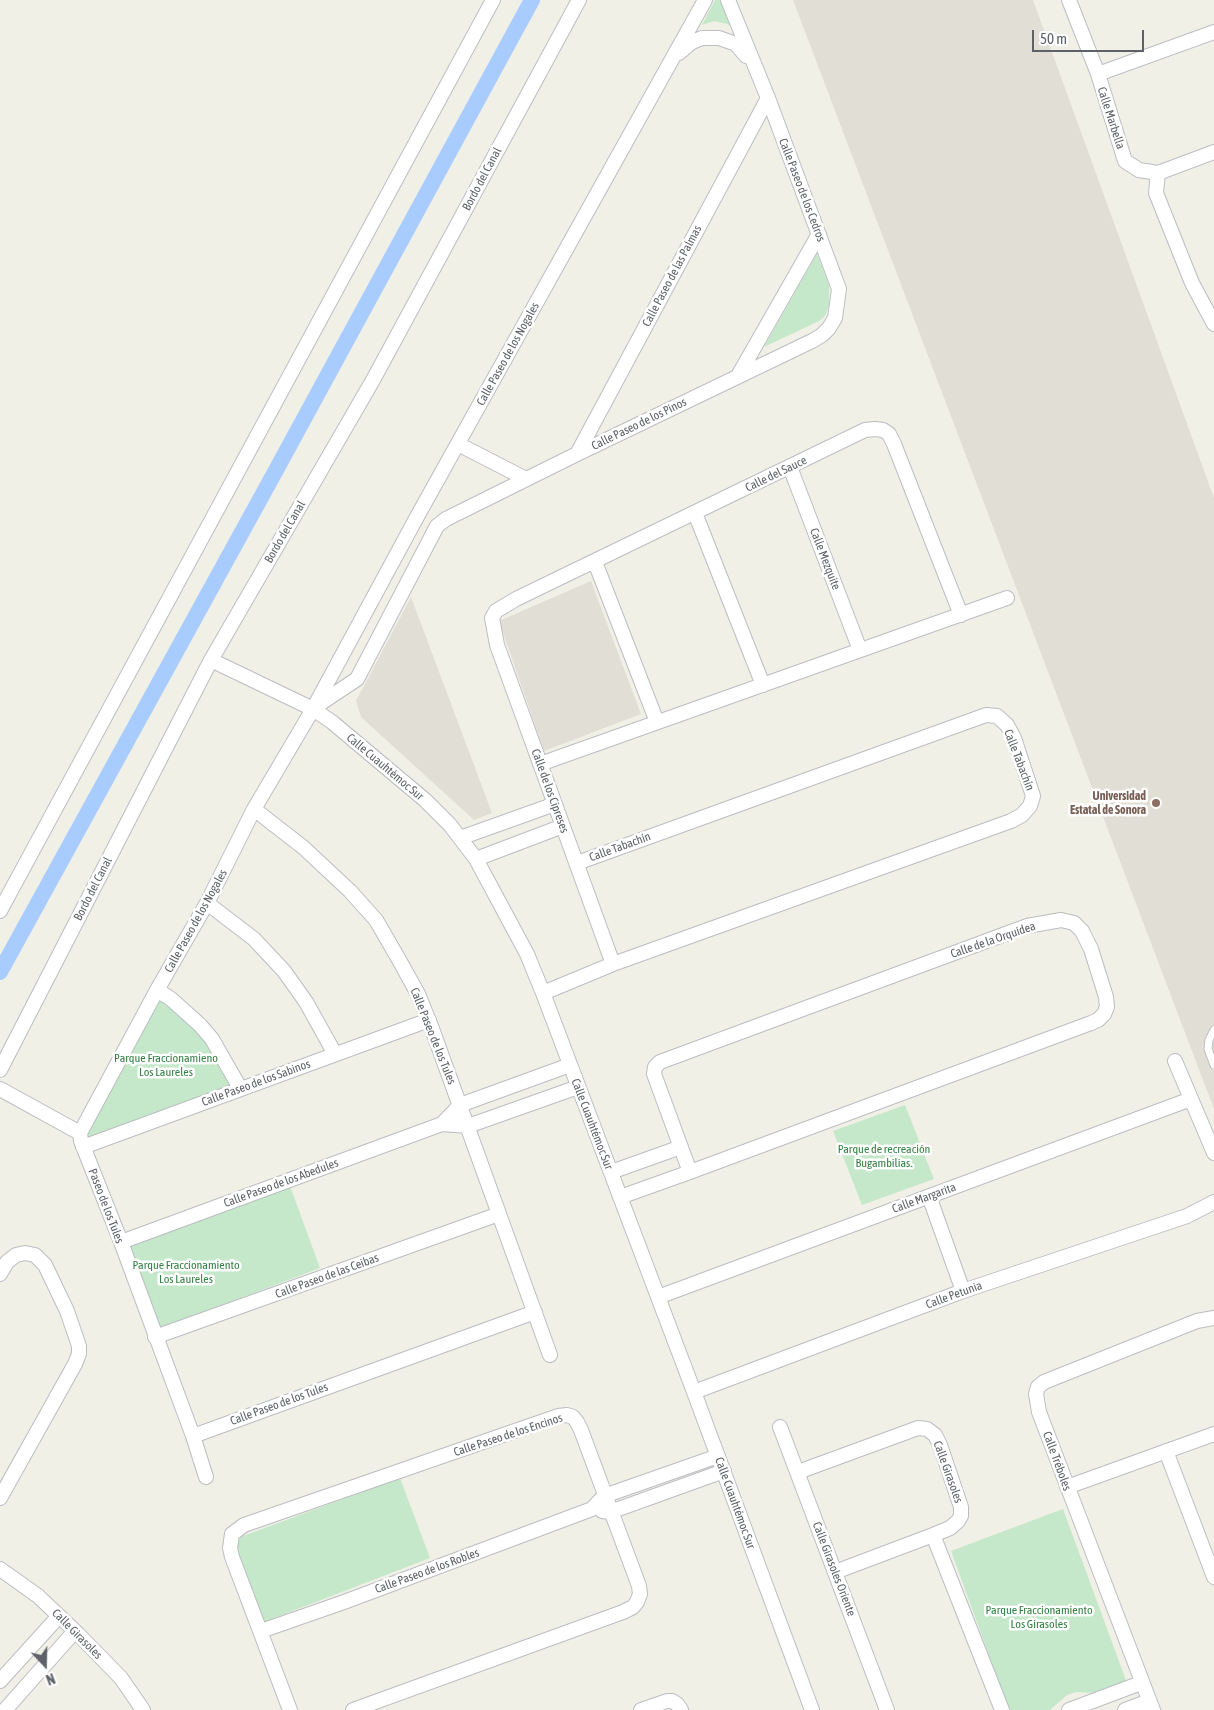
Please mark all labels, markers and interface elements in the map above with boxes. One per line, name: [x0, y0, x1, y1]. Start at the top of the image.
scale bar: [1034, 20, 1146, 52]
text: 50 m: [1040, 30, 1067, 47]
street label: Calle Marbella: [1094, 85, 1128, 151]
street label: Calle Paseo de los Cedros: [776, 136, 828, 244]
street label: Bordo del Canal: [459, 145, 505, 213]
street label: Calle Paseo de las Palmas: [639, 223, 705, 329]
street label: Calle Paseo de los Nogales: [474, 300, 542, 408]
street label: Calle Paseo de los Pinos: [589, 395, 689, 453]
street label: Calle del Sauce: [743, 453, 809, 495]
street label: Bordo del Canal: [261, 498, 309, 566]
street label: Calle Mezquite: [807, 526, 843, 592]
street label: Calle Tabachín: [1001, 727, 1037, 793]
street label: Calle Cuauhtémoc Sur: [344, 731, 426, 803]
street label: Calle de los Cipreses: [528, 747, 572, 835]
place label: Universidad Estatal de Sonora: [1070, 789, 1146, 817]
marker: Universidad Estatal de Sonora: [1150, 797, 1162, 809]
street label: Calle Tabachín: [587, 829, 653, 865]
street label: Bordo del Canal: [71, 855, 115, 923]
street label: Calle Paseo de los Nogales: [162, 867, 230, 975]
street label: Calle de la Orquídea: [949, 919, 1037, 961]
street label: Calle Paseo de los Tules: [407, 986, 459, 1086]
park label: Parque Fraccionamieno Los Laureles: [114, 1051, 218, 1079]
street label: Calle Paseo de los Sabinos: [200, 1057, 312, 1109]
street label: Calle Cuauhtémoc Sur: [568, 1077, 616, 1171]
park label: Parque de recreación Bugambilias.: [838, 1142, 930, 1170]
street label: Calle Paseo de los Abedules: [222, 1156, 340, 1210]
street label: Paseo de los Tules: [85, 1167, 127, 1245]
street label: Calle Margarita: [890, 1180, 958, 1216]
street label: Calle Paseo de las Ceibas: [273, 1251, 381, 1301]
park label: Parque Fraccionamiento Los Laureles: [132, 1258, 240, 1286]
street label: Calle Petunia: [924, 1278, 984, 1312]
street label: Calle Paseo de los Tules: [228, 1380, 330, 1428]
street label: Calle Paseo de los Encinos: [452, 1411, 564, 1459]
street label: Calle Tréboles: [1040, 1429, 1074, 1493]
street label: Calle Girasoles: [930, 1439, 966, 1505]
street label: Calle Cuauhtémoc Sur: [712, 1455, 758, 1551]
street label: Calle Girasoles Oriente: [809, 1520, 859, 1618]
street label: Calle Paseo de los Robles: [373, 1545, 481, 1597]
park label: Parque Fraccionamiento Los Girasoles: [985, 1603, 1093, 1631]
street label: Calle Girasoles: [49, 1606, 105, 1662]
north arrow: [20, 1640, 70, 1690]
text: N: [44, 1670, 57, 1688]

